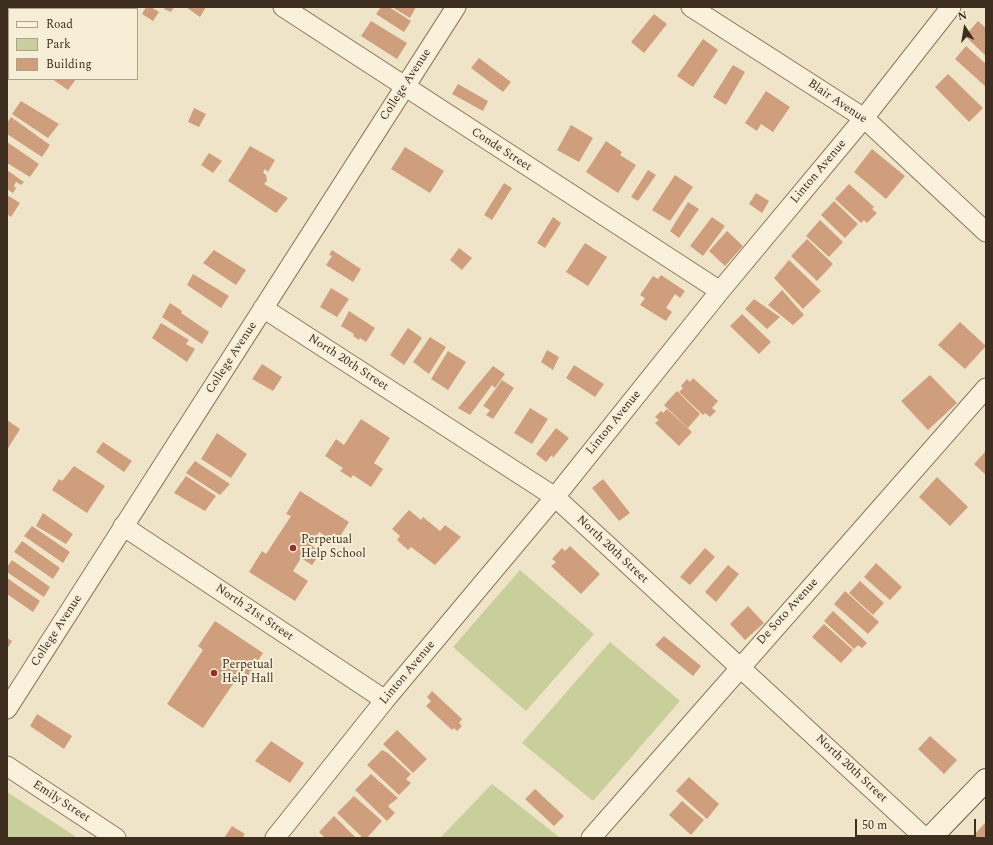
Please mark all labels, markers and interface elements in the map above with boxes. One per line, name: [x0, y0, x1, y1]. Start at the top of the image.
text: N: [956, 7, 969, 25]
legend: [8, 8, 138, 80]
north arrow: [945, 8, 985, 48]
text: Road: [46, 15, 73, 34]
text: Park: [46, 35, 71, 54]
street label: College Avenue: [377, 46, 435, 124]
text: Building: [46, 55, 92, 74]
street label: Blair Avenue: [805, 77, 869, 127]
street label: Conde Street: [468, 125, 534, 175]
street label: Linton Avenue: [788, 137, 850, 207]
street label: College Avenue: [203, 319, 261, 397]
street label: North 20th Street: [305, 332, 391, 394]
street label: Linton Avenue: [584, 388, 644, 458]
street label: North 20th Street: [573, 513, 651, 587]
place label: Perpetual Help School: [301, 534, 366, 562]
marker: Perpetual Help School: [288, 543, 298, 553]
street label: De Soto Avenue: [754, 576, 822, 648]
street label: North 21st Street: [212, 582, 296, 644]
street label: College Avenue: [28, 592, 86, 670]
street label: Linton Avenue: [377, 638, 439, 708]
place label: Perpetual Help Hall: [222, 659, 273, 687]
marker: Perpetual Help Hall: [209, 668, 219, 678]
street label: North 20th Street: [812, 732, 890, 806]
street label: Emily Street: [30, 778, 92, 826]
scale bar: [857, 811, 978, 837]
text: 50 m: [862, 816, 887, 835]

